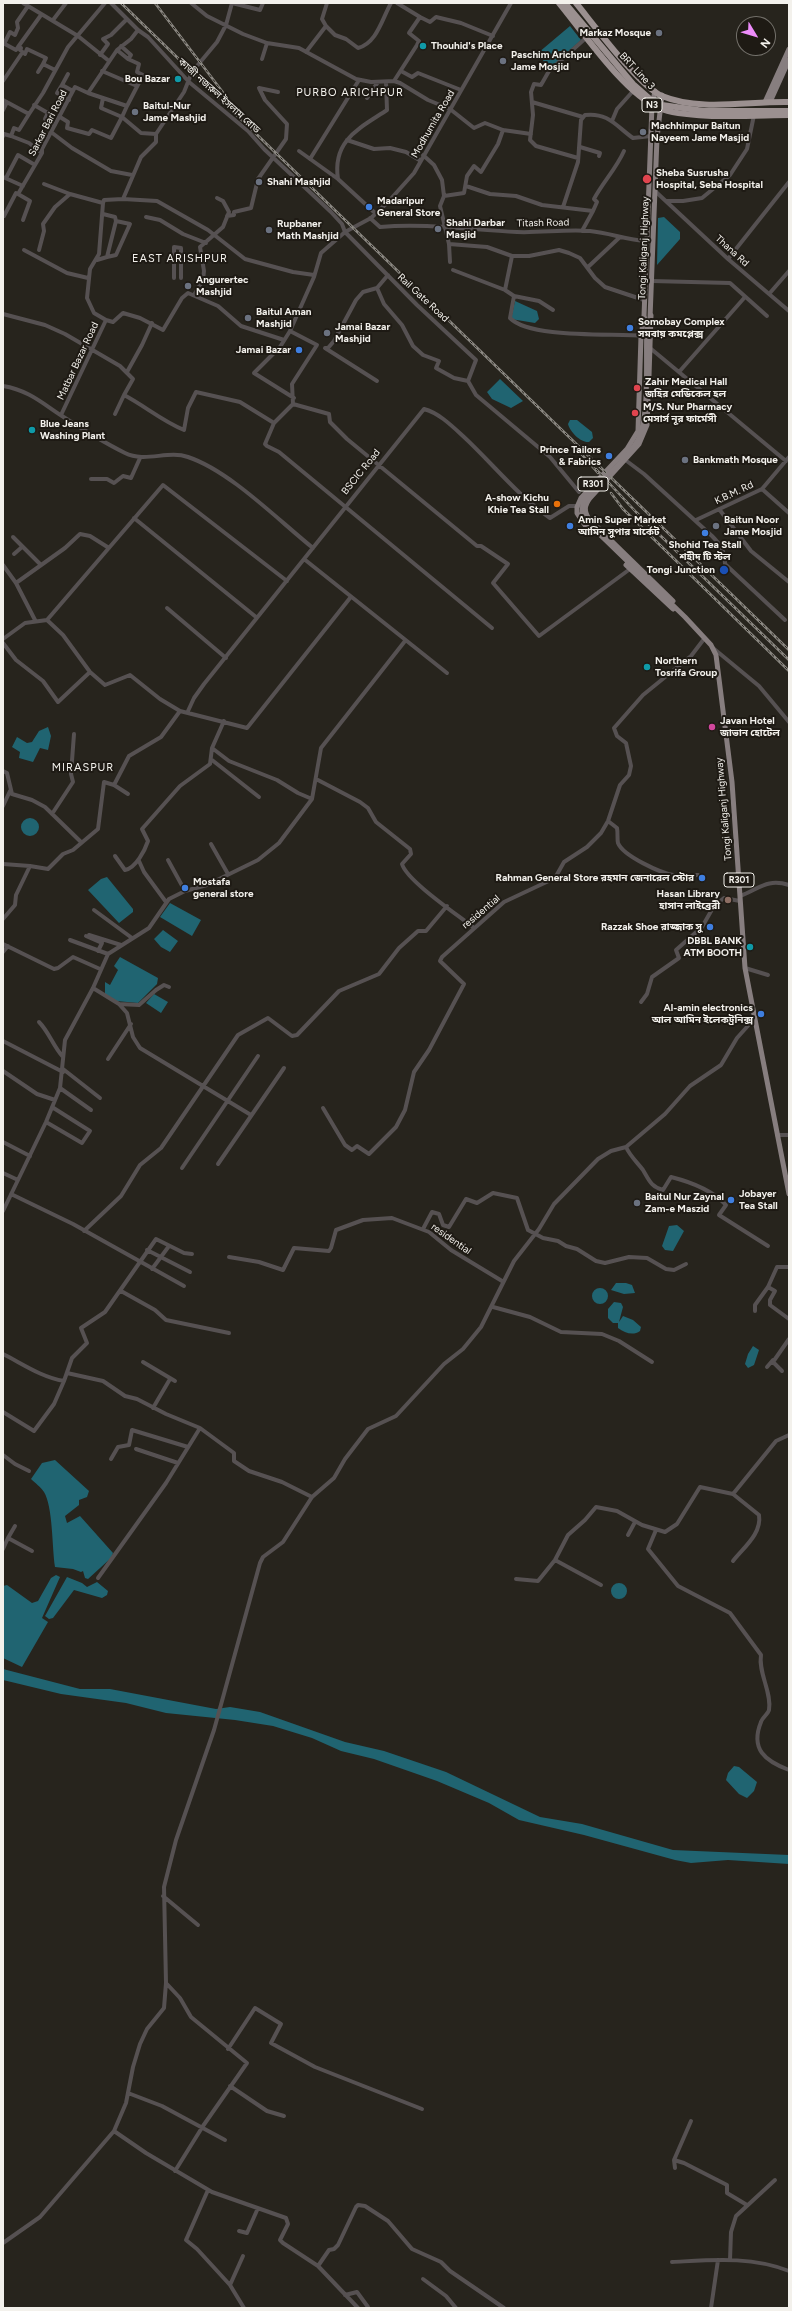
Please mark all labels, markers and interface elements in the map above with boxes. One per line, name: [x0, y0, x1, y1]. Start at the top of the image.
north arrow: [736, 16, 776, 56]
place label: Markaz Mosque: [580, 27, 651, 39]
marker: Markaz Mosque: [654, 28, 664, 38]
text: N: [757, 36, 773, 50]
place label: Thouhid's Place: [431, 40, 503, 52]
marker: Thouhid's Place: [418, 41, 428, 51]
place label: Paschim Arichpur Jame Mosjid: [511, 49, 592, 72]
street label: BRT Line 3: [617, 50, 657, 92]
street label: কাজী নজরুল ইসলাম রোড: [175, 56, 263, 136]
marker: Paschim Arichpur Jame Mosjid: [498, 56, 508, 66]
place label: Bou Bazar: [125, 73, 170, 85]
marker: Bou Bazar: [173, 74, 183, 84]
district label: PURBO ARICHPUR: [296, 86, 404, 100]
street label: Sarkar Bari Road: [26, 88, 70, 158]
street label: Modhumita Road: [409, 88, 457, 160]
road number: N3: [642, 98, 662, 112]
place label: Baitul-Nur Jame Mashjid: [143, 100, 206, 124]
marker: Baitul-Nur Jame Mashjid: [130, 107, 140, 117]
place label: Machhimpur Baitun Nayeem Jame Masjid: [651, 120, 749, 144]
marker: Machhimpur Baitun Nayeem Jame Masjid: [638, 127, 648, 137]
place label: Sheba Susrusha Hospital, Seba Hospital: [656, 167, 763, 190]
marker: Sheba Susrusha Hospital, Seba Hospital: [641, 173, 653, 185]
place label: Shahi Mashjid: [267, 176, 331, 188]
marker: Shahi Mashjid: [254, 177, 264, 187]
place label: Madaripur General Store: [377, 195, 440, 218]
street label: Tongi Kaliganj Highway: [636, 196, 652, 300]
marker: Madaripur General Store: [364, 202, 374, 212]
place label: Shahi Darbar Masjid: [446, 217, 505, 240]
street label: Titash Road: [517, 217, 569, 229]
place label: Rupbaner Math Mashjid: [277, 218, 339, 242]
marker: Shahi Darbar Masjid: [433, 224, 443, 234]
marker: Rupbaner Math Mashjid: [264, 225, 274, 235]
street label: Thana Rd: [713, 233, 751, 269]
district label: EAST ARISHPUR: [132, 252, 228, 266]
street label: Rail Gate Road: [395, 271, 451, 325]
place label: Angurertec Mashjid: [196, 274, 249, 298]
marker: Angurertec Mashjid: [183, 281, 193, 291]
place label: Baitul Aman Mashjid: [256, 306, 311, 330]
marker: Baitul Aman Mashjid: [243, 313, 253, 323]
place label: Somobay Complex সমবায় কমপ্লেক্স: [638, 316, 725, 340]
street label: Matbar Bazar Road: [55, 320, 101, 402]
place label: Jamai Bazar Mashjid: [335, 321, 390, 344]
marker: Somobay Complex সমবায় কমপ্লেক্স: [625, 323, 635, 333]
marker: Jamai Bazar Mashjid: [322, 328, 332, 338]
place label: Jamai Bazar: [236, 344, 291, 356]
marker: Jamai Bazar: [294, 345, 304, 355]
place label: Zahir Medical Hall জহির মেডিকেল হল: [645, 376, 727, 400]
marker: Zahir Medical Hall জহির মেডিকেল হল: [632, 383, 642, 393]
place label: M/S. Nur Pharmacy মেসার্স নূর ফার্মেসী: [643, 401, 732, 424]
marker: M/S. Nur Pharmacy মেসার্স নূর ফার্মেসী: [630, 408, 640, 418]
place label: Blue Jeans Washing Plant: [40, 418, 105, 442]
marker: Blue Jeans Washing Plant: [27, 425, 37, 435]
place label: Prince Tailors & Fabrics: [540, 444, 601, 468]
street label: BSCIC Road: [339, 447, 383, 497]
marker: Prince Tailors & Fabrics: [604, 451, 614, 461]
place label: Bankmath Mosque: [693, 454, 778, 466]
marker: Bankmath Mosque: [680, 455, 690, 465]
road number: R301: [578, 477, 608, 491]
street label: K.B.M. Rd: [713, 479, 755, 507]
place label: A-show Kichu Khie Tea Stall: [485, 492, 549, 516]
marker: A-show Kichu Khie Tea Stall: [552, 499, 562, 509]
place label: Amin Super Market আমিন সুপার মার্কেট: [578, 514, 666, 538]
place label: Baitun Noor Jame Mosjid: [724, 514, 782, 538]
marker: Amin Super Market আমিন সুপার মার্কেট: [565, 521, 575, 531]
marker: Baitun Noor Jame Mosjid: [711, 521, 721, 531]
marker: Shohid Tea Stall শহীদ টি স্টল: [700, 528, 710, 538]
place label: Shohid Tea Stall শহীদ টি স্টল: [669, 539, 741, 562]
place label: Tongi Junction: [647, 564, 715, 576]
marker: Tongi Junction: [718, 564, 730, 576]
place label: Northern Tosrifa Group: [655, 655, 717, 678]
marker: Northern Tosrifa Group: [642, 662, 652, 672]
place label: Javan Hotel জাভান হোটেল: [720, 715, 780, 738]
marker: Javan Hotel জাভান হোটেল: [707, 722, 717, 732]
street label: Tongi Kaliganj Highway: [714, 757, 734, 861]
district label: MIRASPUR: [52, 761, 114, 775]
place label: Rahman General Store রহমান জেনারেল স্টোর: [495, 872, 694, 884]
marker: Rahman General Store রহমান জেনারেল স্টোর: [697, 873, 707, 883]
road number: R301: [724, 873, 754, 887]
place label: Mostafa general store: [193, 876, 253, 900]
marker: Mostafa general store: [180, 883, 190, 893]
place label: Hasan Library হাসান লাইব্রেরী: [657, 888, 720, 912]
street label: residential: [459, 893, 503, 931]
marker: Hasan Library হাসান লাইব্রেরী: [723, 895, 733, 905]
place label: Razzak Shoe রাজ্জাক সু: [601, 921, 702, 933]
marker: Razzak Shoe রাজ্জাক সু: [705, 922, 715, 932]
place label: DBBL BANK ATM BOOTH: [684, 935, 742, 958]
marker: DBBL BANK ATM BOOTH: [745, 942, 755, 952]
place label: Al-amin electronics আল আমিন ইলেকট্রনিক্স: [652, 1002, 753, 1026]
marker: Al-amin electronics আল আমিন ইলেকট্রনিক্স: [756, 1009, 766, 1019]
place label: Jobayer Tea Stall: [739, 1188, 778, 1212]
place label: Baitul Nur Zaynal Zam-e Maszid: [645, 1191, 724, 1214]
marker: Jobayer Tea Stall: [726, 1195, 736, 1205]
marker: Baitul Nur Zaynal Zam-e Maszid: [632, 1198, 642, 1208]
street label: residential: [429, 1221, 473, 1257]

